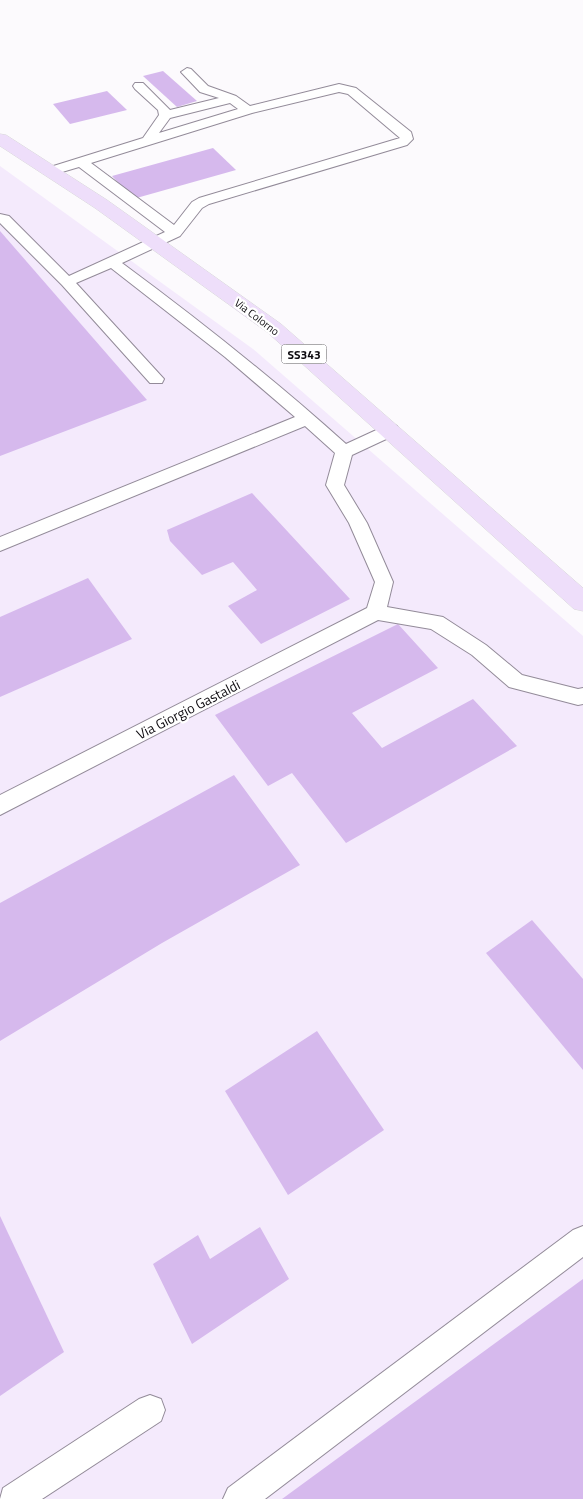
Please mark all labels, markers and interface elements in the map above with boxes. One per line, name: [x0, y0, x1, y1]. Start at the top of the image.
street label: Via Colorno: [231, 295, 283, 339]
road number: SS343: [282, 344, 326, 364]
street label: Via Giorgio Gastaldi: [133, 674, 243, 744]

